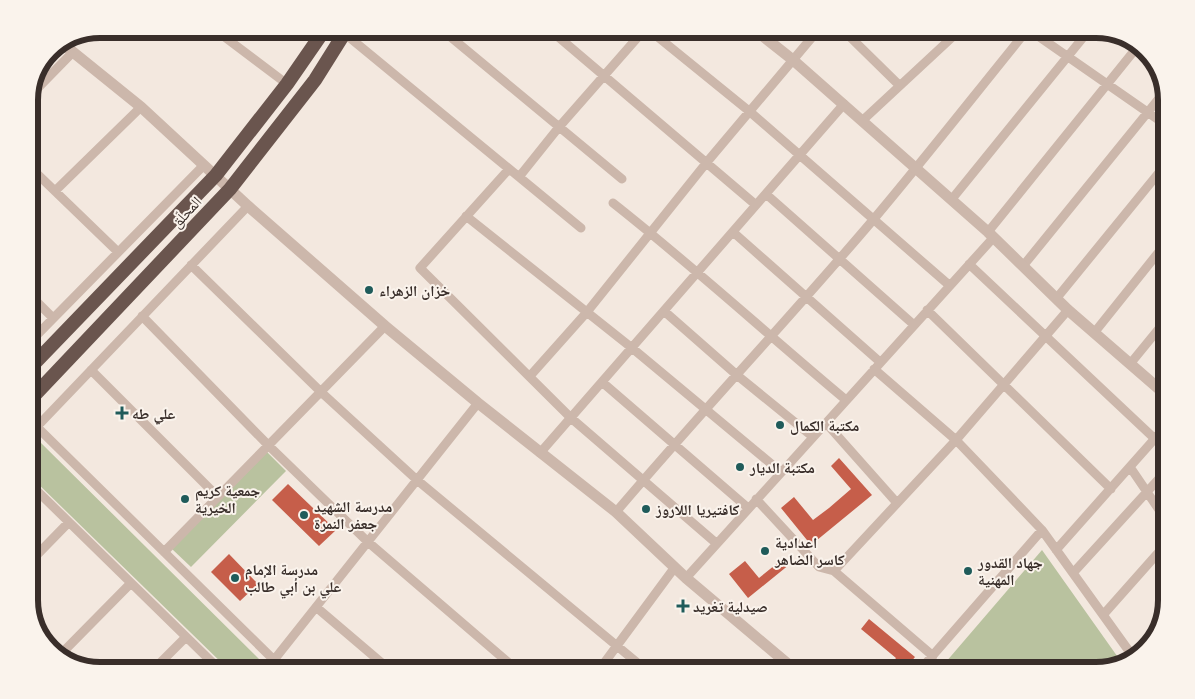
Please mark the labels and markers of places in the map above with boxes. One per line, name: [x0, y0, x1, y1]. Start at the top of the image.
place label: خزان الزهراء: [379, 282, 451, 300]
marker: خزان الزهراء: [363, 284, 375, 296]
place label: علي طه: [132, 405, 176, 425]
marker: علي طه: [116, 407, 128, 419]
place label: مكتبة الكمال: [790, 417, 859, 435]
marker: مكتبة الكمال: [774, 419, 786, 431]
place label: مكتبة الديار: [749, 459, 815, 476]
marker: مكتبة الديار: [734, 461, 746, 473]
place label: جمعية كريم الخيرية: [195, 482, 261, 516]
marker: جمعية كريم الخيرية: [179, 493, 191, 505]
place label: مدرسة الشهيد جعفر النمرة: [314, 498, 392, 532]
place label: كافتيريا اللاروز: [655, 501, 740, 518]
marker: كافتيريا اللاروز: [640, 503, 652, 515]
marker: مدرسة الشهيد جعفر النمرة: [298, 509, 310, 521]
place label: اعدادية كاسر الضاهر: [774, 534, 845, 568]
marker: اعدادية كاسر الضاهر: [759, 545, 771, 557]
place label: جهاد القدور المهنية: [977, 554, 1043, 589]
place label: مدرسة الإمام علي بن أبي طالب: [245, 561, 342, 598]
marker: جهاد القدور المهنية: [962, 565, 974, 577]
marker: مدرسة الإمام علي بن أبي طالب: [229, 572, 241, 584]
place label: صيدلية تغريد: [693, 598, 768, 615]
marker: صيدلية تغريد: [677, 600, 689, 612]

